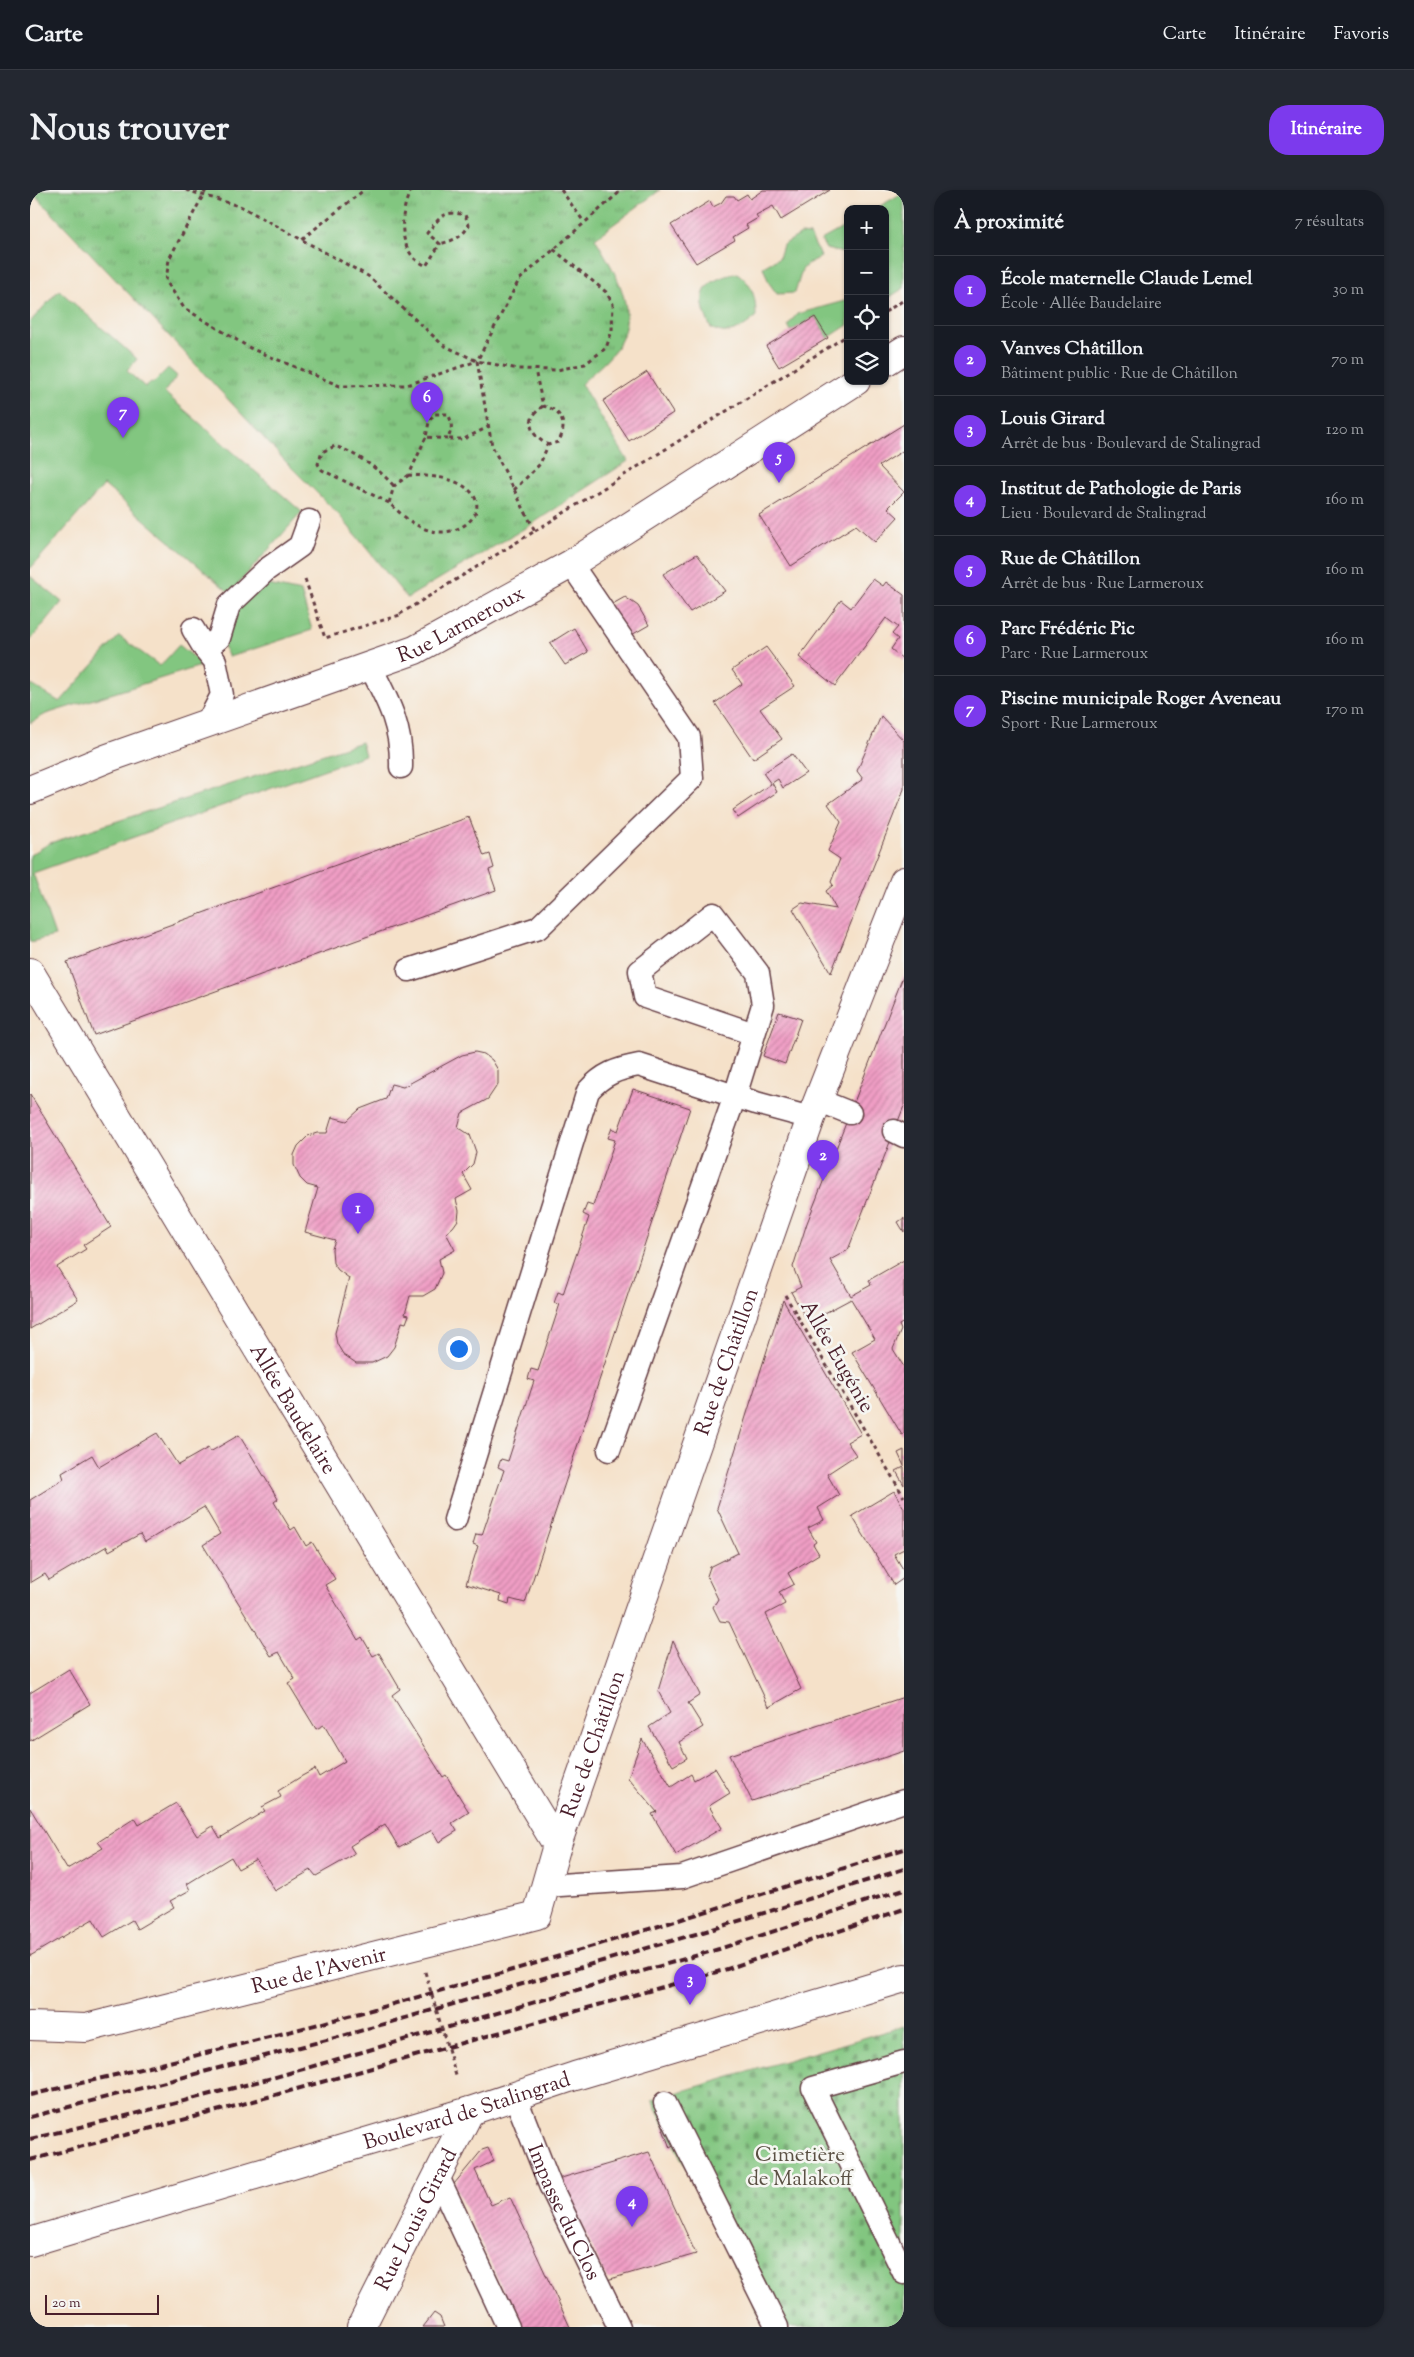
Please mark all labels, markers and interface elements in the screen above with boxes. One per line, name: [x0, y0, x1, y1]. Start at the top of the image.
text: Carte: [25, 18, 83, 52]
text: Carte: [1163, 22, 1206, 48]
text: Itinéraire: [1234, 22, 1306, 48]
text: Favoris: [1334, 22, 1389, 48]
text: Nous trouver: [30, 105, 229, 156]
button: Itinéraire: [1269, 105, 1384, 155]
map controls: [844, 205, 889, 385]
button: +: [844, 205, 889, 250]
text: À proximité: [954, 208, 1064, 238]
text: 7 résultats: [1295, 211, 1364, 234]
button: −: [844, 250, 889, 295]
text: École maternelle Claude Lemel: [1001, 266, 1253, 293]
text: 1: [967, 279, 973, 302]
text: 30 m: [1333, 279, 1364, 302]
text: École · Allée Baudelaire: [1001, 293, 1162, 316]
button: locate: [844, 295, 889, 340]
text: Vanves Châtillon: [1001, 336, 1143, 363]
button: layers: [844, 340, 889, 385]
text: 2: [966, 349, 974, 372]
text: 70 m: [1331, 349, 1364, 372]
text: Bâtiment public · Rue de Châtillon: [1001, 363, 1238, 386]
pin: 6: [411, 382, 443, 423]
pin: 7: [107, 397, 139, 438]
text: Louis Girard: [1001, 406, 1105, 433]
text: 3: [967, 419, 973, 442]
text: 120 m: [1326, 419, 1364, 442]
text: Arrêt de bus · Boulevard de Stalingrad: [1001, 433, 1261, 456]
pin: 5: [763, 442, 795, 483]
text: Institut de Pathologie de Paris: [1001, 476, 1241, 503]
text: 4: [966, 489, 974, 512]
text: 160 m: [1326, 489, 1364, 512]
text: Lieu · Boulevard de Stalingrad: [1001, 503, 1207, 526]
text: Rue de Châtillon: [1001, 546, 1140, 573]
text: 5: [967, 559, 973, 582]
text: 160 m: [1326, 559, 1364, 582]
text: Arrêt de bus · Rue Larmeroux: [1001, 573, 1204, 596]
street label: Rue Larmeroux: [394, 579, 531, 672]
text: Parc Frédéric Pic: [1001, 616, 1135, 643]
text: 6: [966, 629, 974, 652]
text: 160 m: [1326, 629, 1364, 652]
text: Parc · Rue Larmeroux: [1001, 643, 1148, 666]
text: Piscine municipale Roger Aveneau: [1001, 686, 1281, 713]
text: 7: [966, 699, 974, 722]
text: 170 m: [1326, 699, 1364, 722]
text: Sport · Rue Larmeroux: [1001, 713, 1158, 736]
pin: 2: [807, 1140, 839, 1181]
pin: 1: [342, 1193, 374, 1234]
street label: Rue de Châtillon: [688, 1284, 767, 1440]
street label: Allée Eugénie: [792, 1295, 881, 1419]
your location: [446, 1336, 472, 1362]
street label: Allée Baudelaire: [241, 1339, 343, 1481]
street label: Rue de Châtillon: [555, 1667, 634, 1822]
street label: Rue de l'Avenir: [249, 1940, 390, 2003]
pin: 3: [674, 1964, 706, 2005]
street label: Boulevard de Stalingrad: [360, 2066, 575, 2159]
street label: Impasse du Clos: [518, 2140, 607, 2286]
park label: Cimetière de Malakoff: [747, 2141, 854, 2195]
street label: Rue Louis Girard: [369, 2143, 466, 2296]
pin: 4: [616, 2186, 648, 2227]
scale bar: [45, 2292, 159, 2315]
text: 20 m: [52, 2294, 81, 2314]

